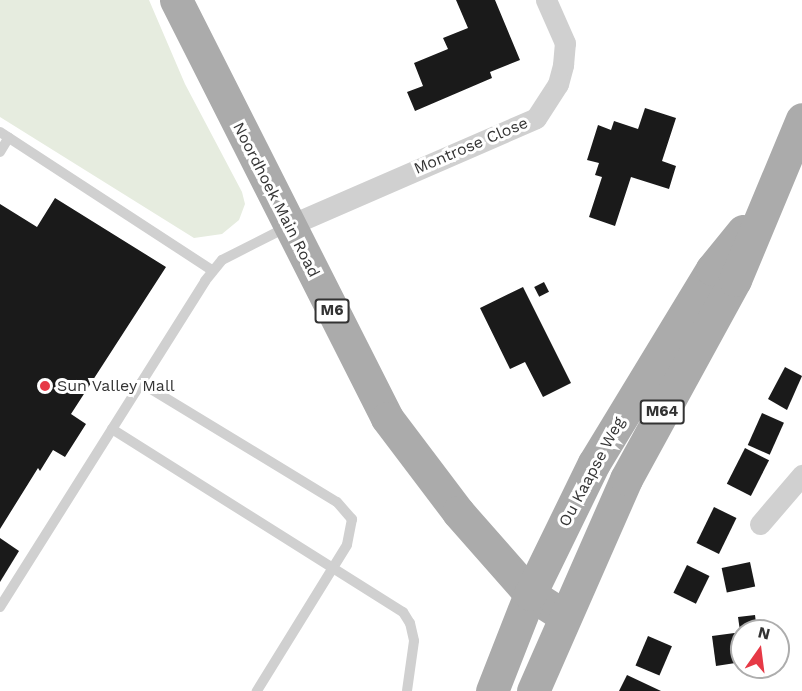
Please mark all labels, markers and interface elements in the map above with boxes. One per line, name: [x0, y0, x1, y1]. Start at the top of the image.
street label: Montrose Close: [411, 113, 531, 179]
street label: Noordhoek Main Road: [228, 119, 324, 281]
road number: M6: [314, 299, 350, 323]
place label: Sun Valley Mall: [57, 376, 176, 396]
marker: Sun Valley Mall: [38, 379, 52, 393]
road number: M64: [640, 400, 684, 424]
street label: Ou Kaapse Weg: [555, 414, 629, 530]
north arrow: [730, 619, 790, 679]
text: N: [756, 622, 772, 644]

